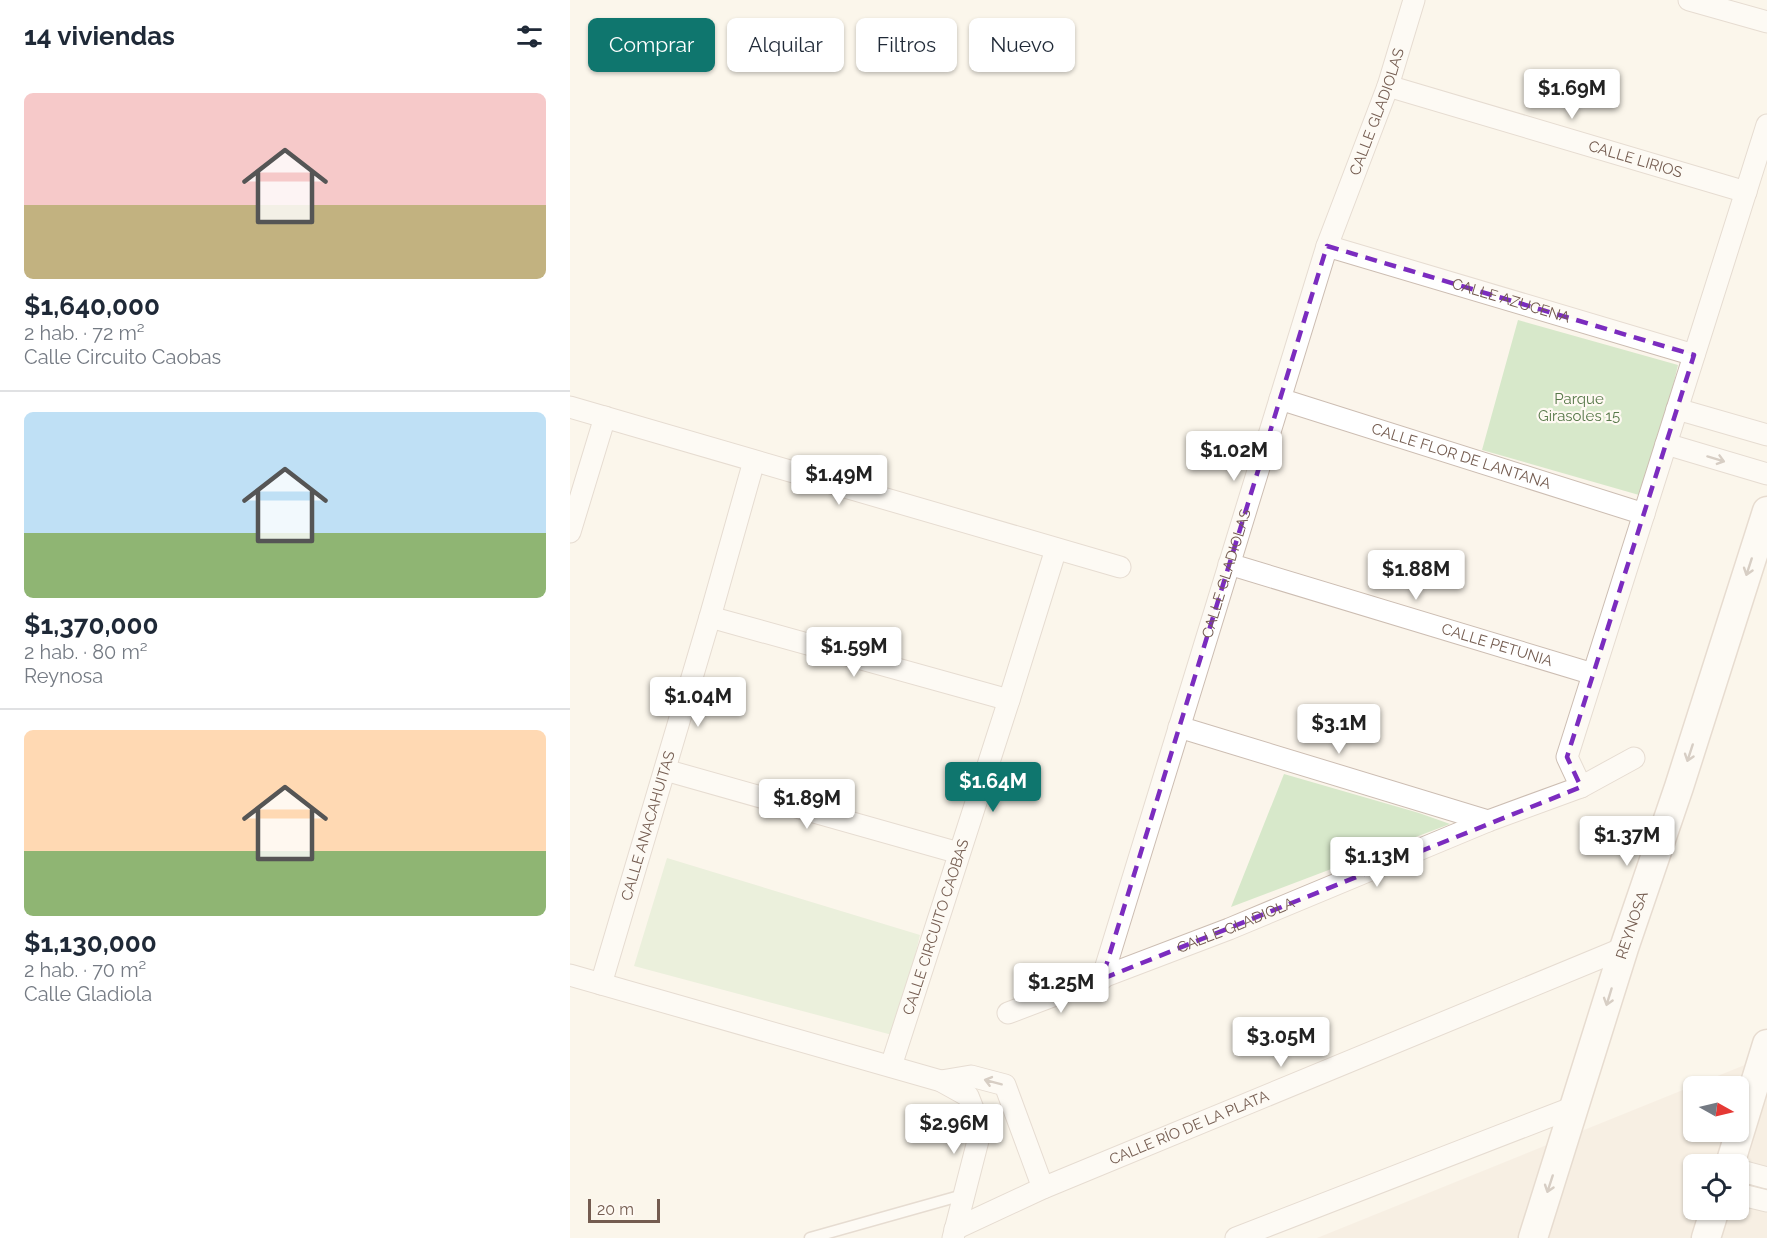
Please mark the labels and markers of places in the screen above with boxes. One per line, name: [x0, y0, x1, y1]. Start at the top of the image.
pin: $1.69M: [1523, 69, 1621, 120]
pin: $1.02M: [1185, 431, 1283, 482]
pin: $1.49M: [790, 455, 888, 506]
pin: $1.88M: [1367, 550, 1465, 601]
pin: $1.59M: [805, 627, 903, 678]
pin: $1.04M: [649, 677, 747, 728]
pin: $3.1M: [1297, 704, 1381, 755]
pin: $1.64M: [944, 762, 1042, 813]
pin: $1.89M: [758, 779, 856, 830]
pin: $1.37M: [1578, 816, 1676, 867]
pin: $1.13M: [1328, 837, 1426, 888]
pin: $1.25M: [1012, 963, 1110, 1014]
pin: $3.05M: [1232, 1017, 1330, 1068]
pin: $2.96M: [905, 1104, 1003, 1155]

